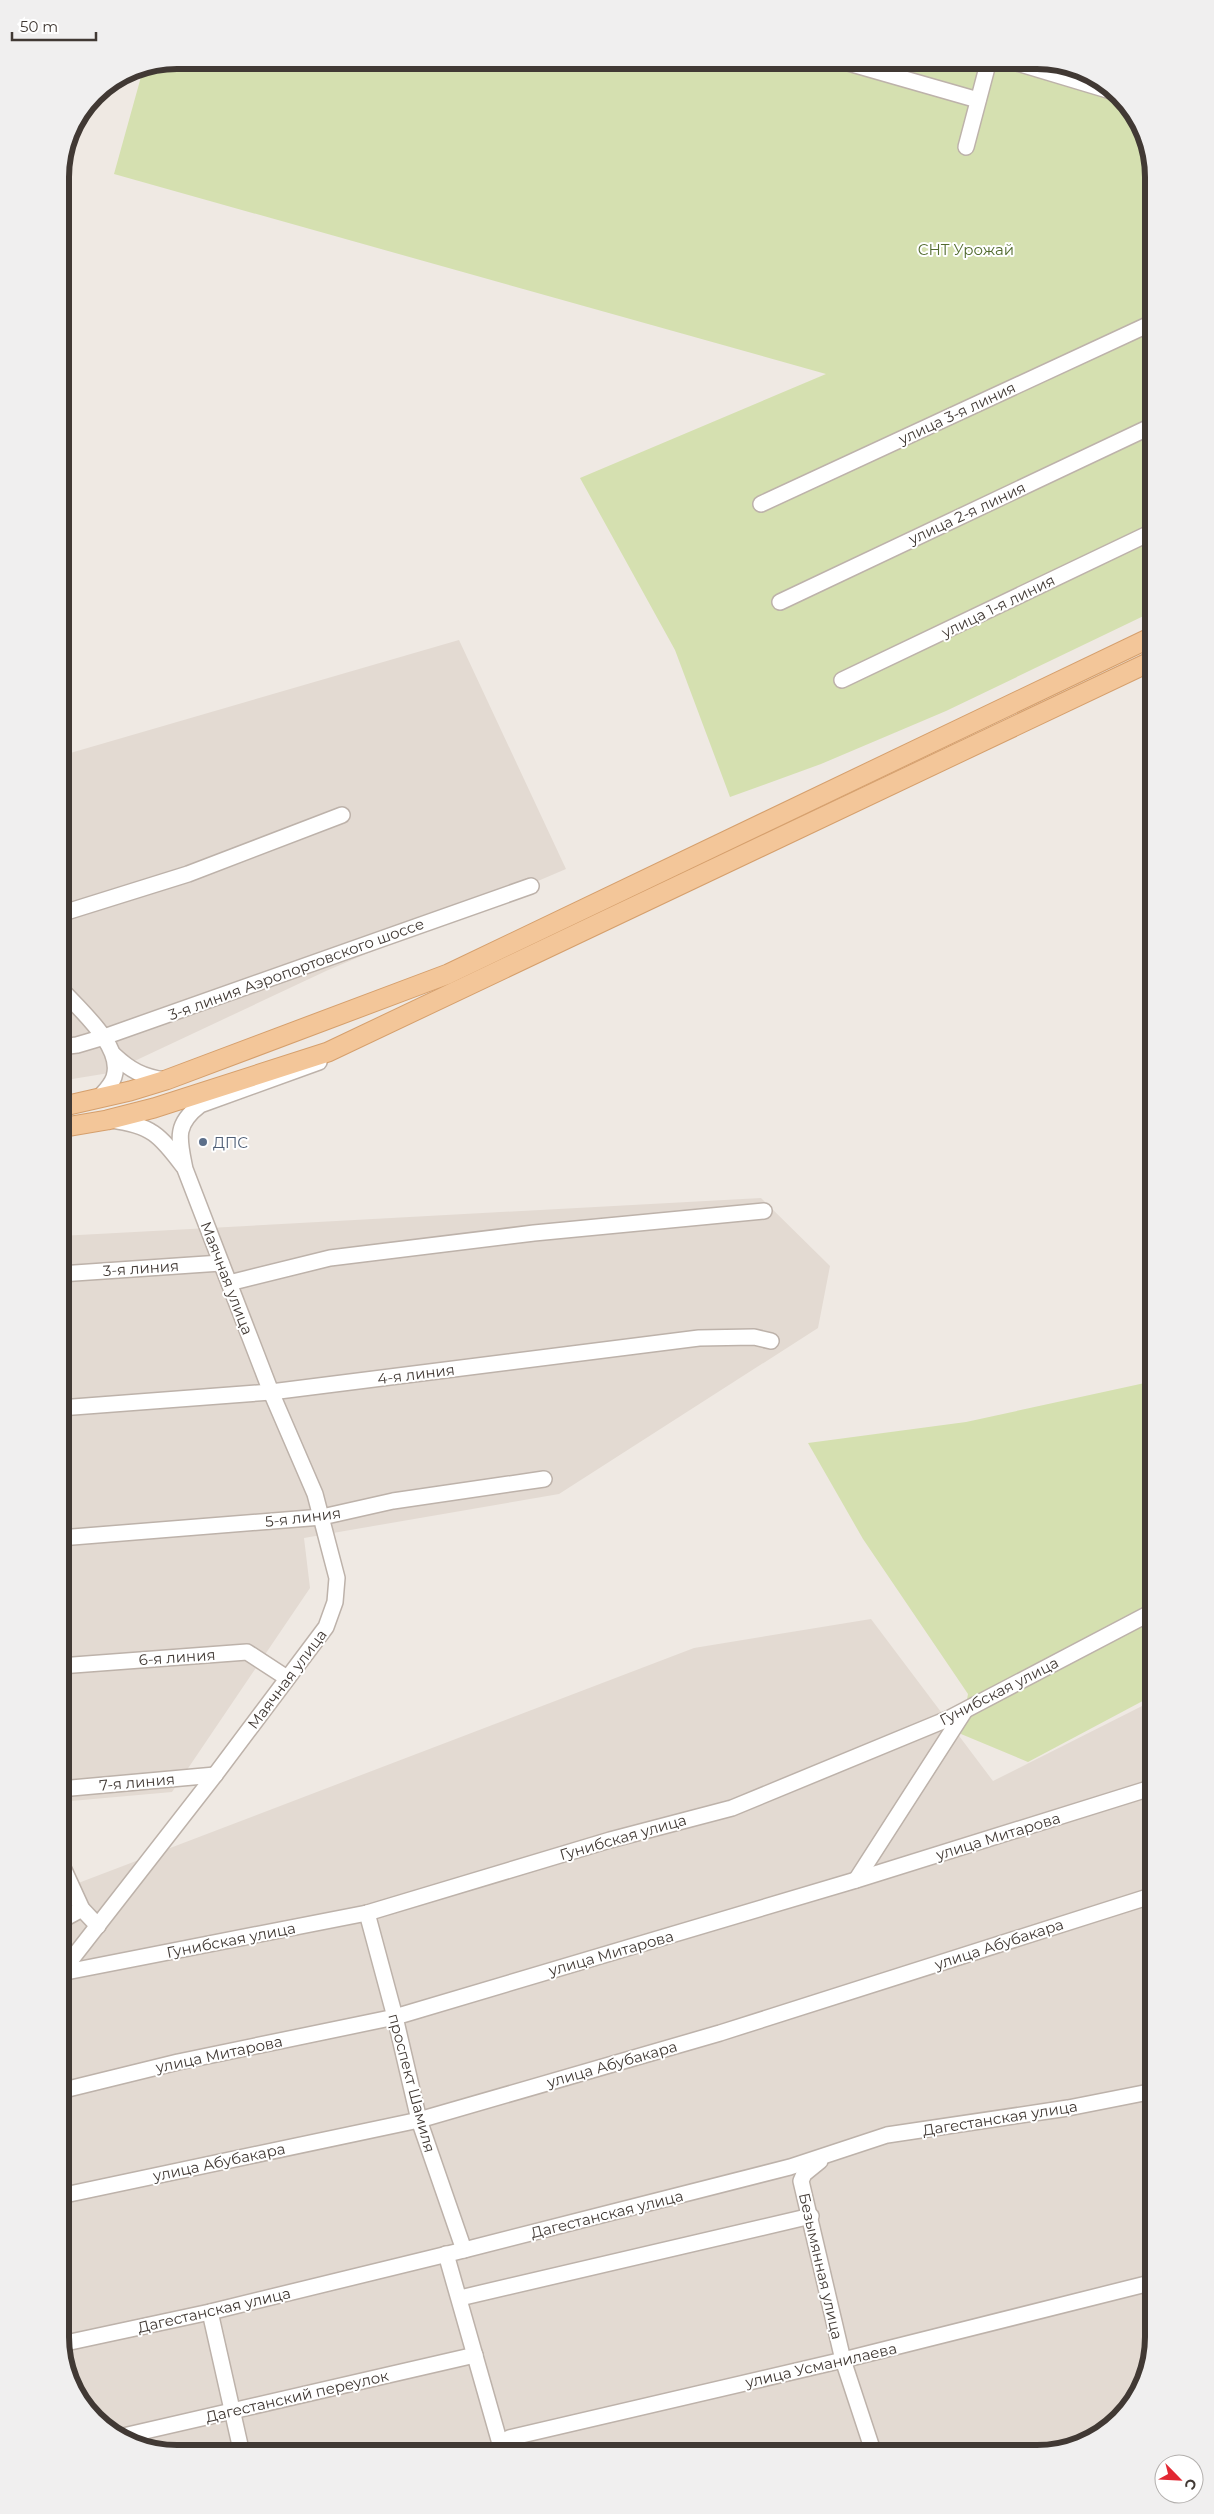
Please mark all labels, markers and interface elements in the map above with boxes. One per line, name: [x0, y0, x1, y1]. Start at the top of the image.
scale bar: [12, 10, 96, 42]
text: 50 m: [20, 17, 58, 36]
park label: СНТ Урожай: [918, 240, 1014, 259]
street label: улица 3-я линия: [895, 378, 1019, 449]
street label: улица 2-я линия: [905, 478, 1029, 549]
street label: улица 1-я линия: [937, 570, 1058, 642]
street label: 3-я линия Аэропортовского шоссе: [166, 914, 426, 1024]
place label: ДПС: [213, 1133, 248, 1152]
marker: ДПС: [197, 1136, 209, 1148]
street label: Маячная улица: [197, 1219, 257, 1337]
street label: 3-я линия: [102, 1256, 180, 1280]
street label: 4-я линия: [376, 1360, 456, 1388]
street label: 5-я линия: [264, 1503, 342, 1531]
street label: Маячная улица: [243, 1625, 331, 1733]
street label: 6-я линия: [138, 1645, 216, 1669]
street label: Гунибская улица: [936, 1653, 1062, 1729]
street label: 7-я линия: [98, 1769, 176, 1795]
street label: улица Митарова: [933, 1808, 1062, 1864]
street label: Гунибская улица: [557, 1810, 689, 1864]
street label: улица Абубакара: [931, 1914, 1066, 1974]
street label: Гунибская улица: [165, 1918, 297, 1962]
street label: улица Митарова: [545, 1926, 676, 1980]
street label: проспект Шамиля: [384, 2011, 440, 2155]
street label: улица Митарова: [153, 2031, 284, 2077]
street label: улица Абубакара: [544, 2036, 679, 2092]
street label: Дагестанская улица: [921, 2096, 1079, 2140]
street label: улица Абубакара: [150, 2139, 287, 2185]
street label: Дагестанская улица: [529, 2186, 685, 2242]
street label: Безымянная улица: [795, 2191, 847, 2341]
street label: Дагестанская улица: [136, 2283, 292, 2337]
street label: улица Усманилаева: [742, 2338, 899, 2392]
street label: Дагестанский переулок: [204, 2366, 391, 2426]
north arrow: [1154, 2454, 1204, 2504]
text: С: [1181, 2476, 1201, 2493]

